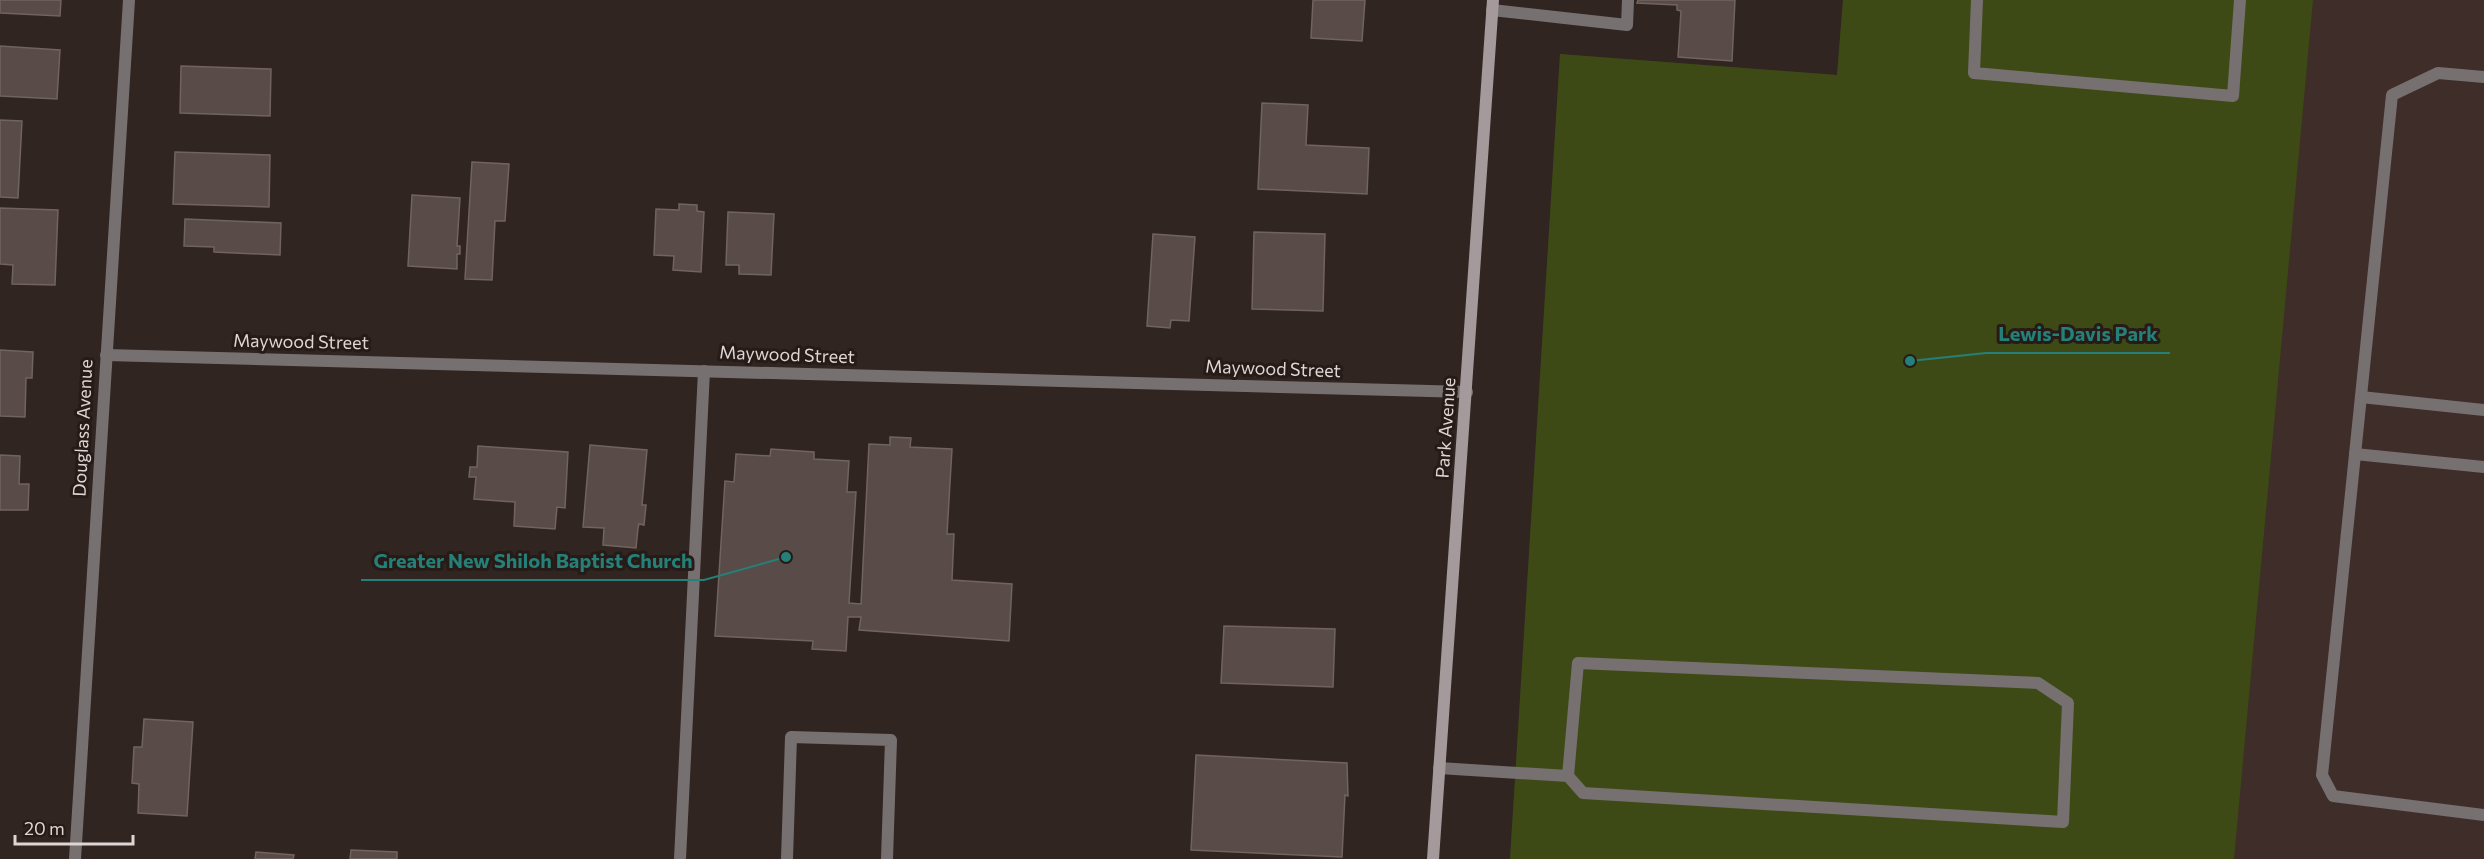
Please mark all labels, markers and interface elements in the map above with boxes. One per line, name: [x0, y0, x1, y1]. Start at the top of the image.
callout: Lewis-Davis Park: [1986, 315, 2170, 353]
text: Lewis-Davis Park: [1998, 321, 2158, 345]
street label: Maywood Street: [233, 329, 369, 353]
street label: Maywood Street: [719, 341, 855, 367]
street label: Maywood Street: [1205, 355, 1341, 381]
street label: Douglass Avenue: [67, 359, 97, 497]
street label: Park Avenue: [1431, 377, 1460, 479]
callout: Greater New Shiloh Baptist Church: [361, 542, 704, 580]
text: Greater New Shiloh Baptist Church: [373, 548, 693, 572]
scale bar: [15, 808, 134, 846]
text: 20 m: [24, 817, 65, 839]

